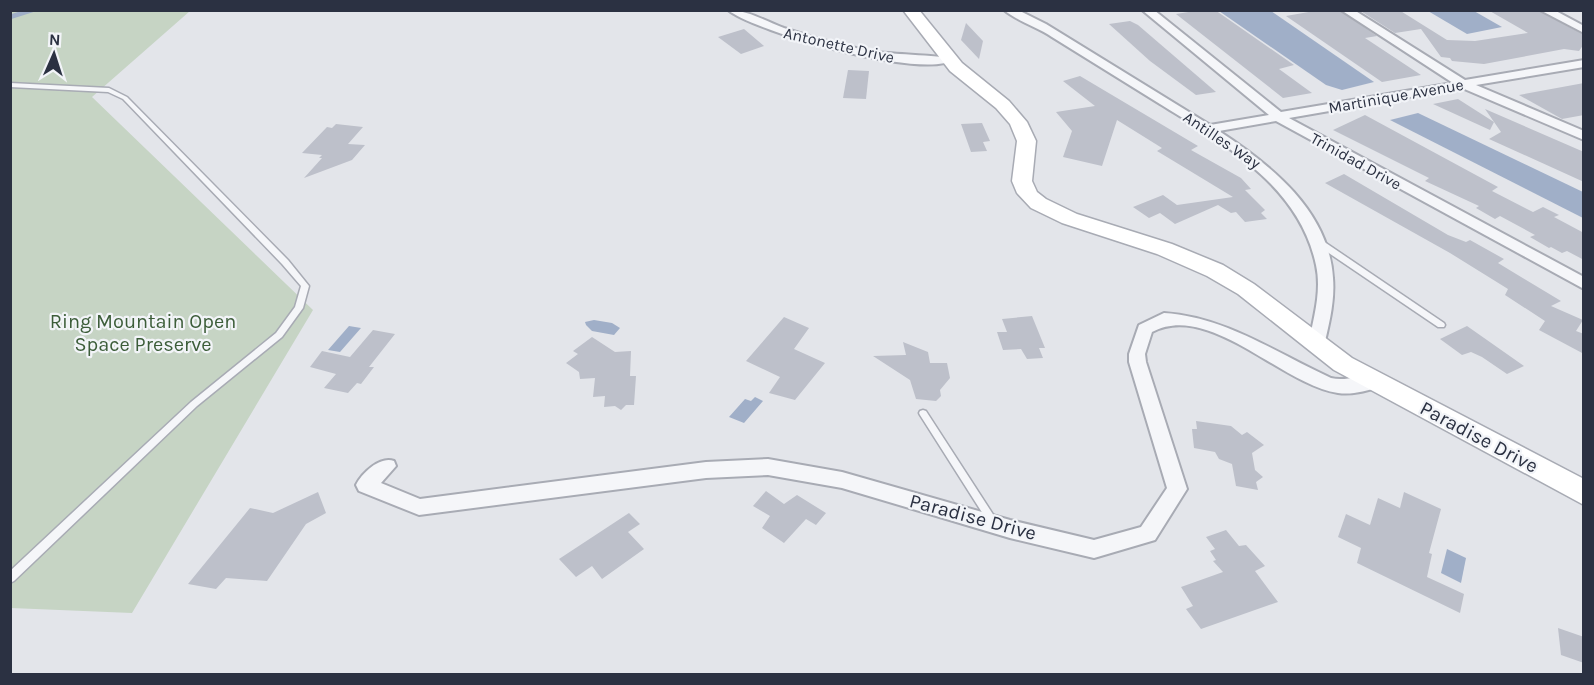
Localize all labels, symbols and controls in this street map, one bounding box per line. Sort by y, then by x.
street label: Antonette Drive [782,23,896,67]
north arrow [24,24,84,84]
text: N [49,30,61,49]
street label: Martinique Avenue [1327,75,1465,117]
street label: Antilles Way [1180,107,1265,173]
street label: Trinidad Drive [1307,128,1405,194]
park label: Ring Mountain Open Space Preserve [50,310,236,356]
street label: Paradise Drive [1416,396,1542,478]
street label: Paradise Drive [907,489,1039,545]

